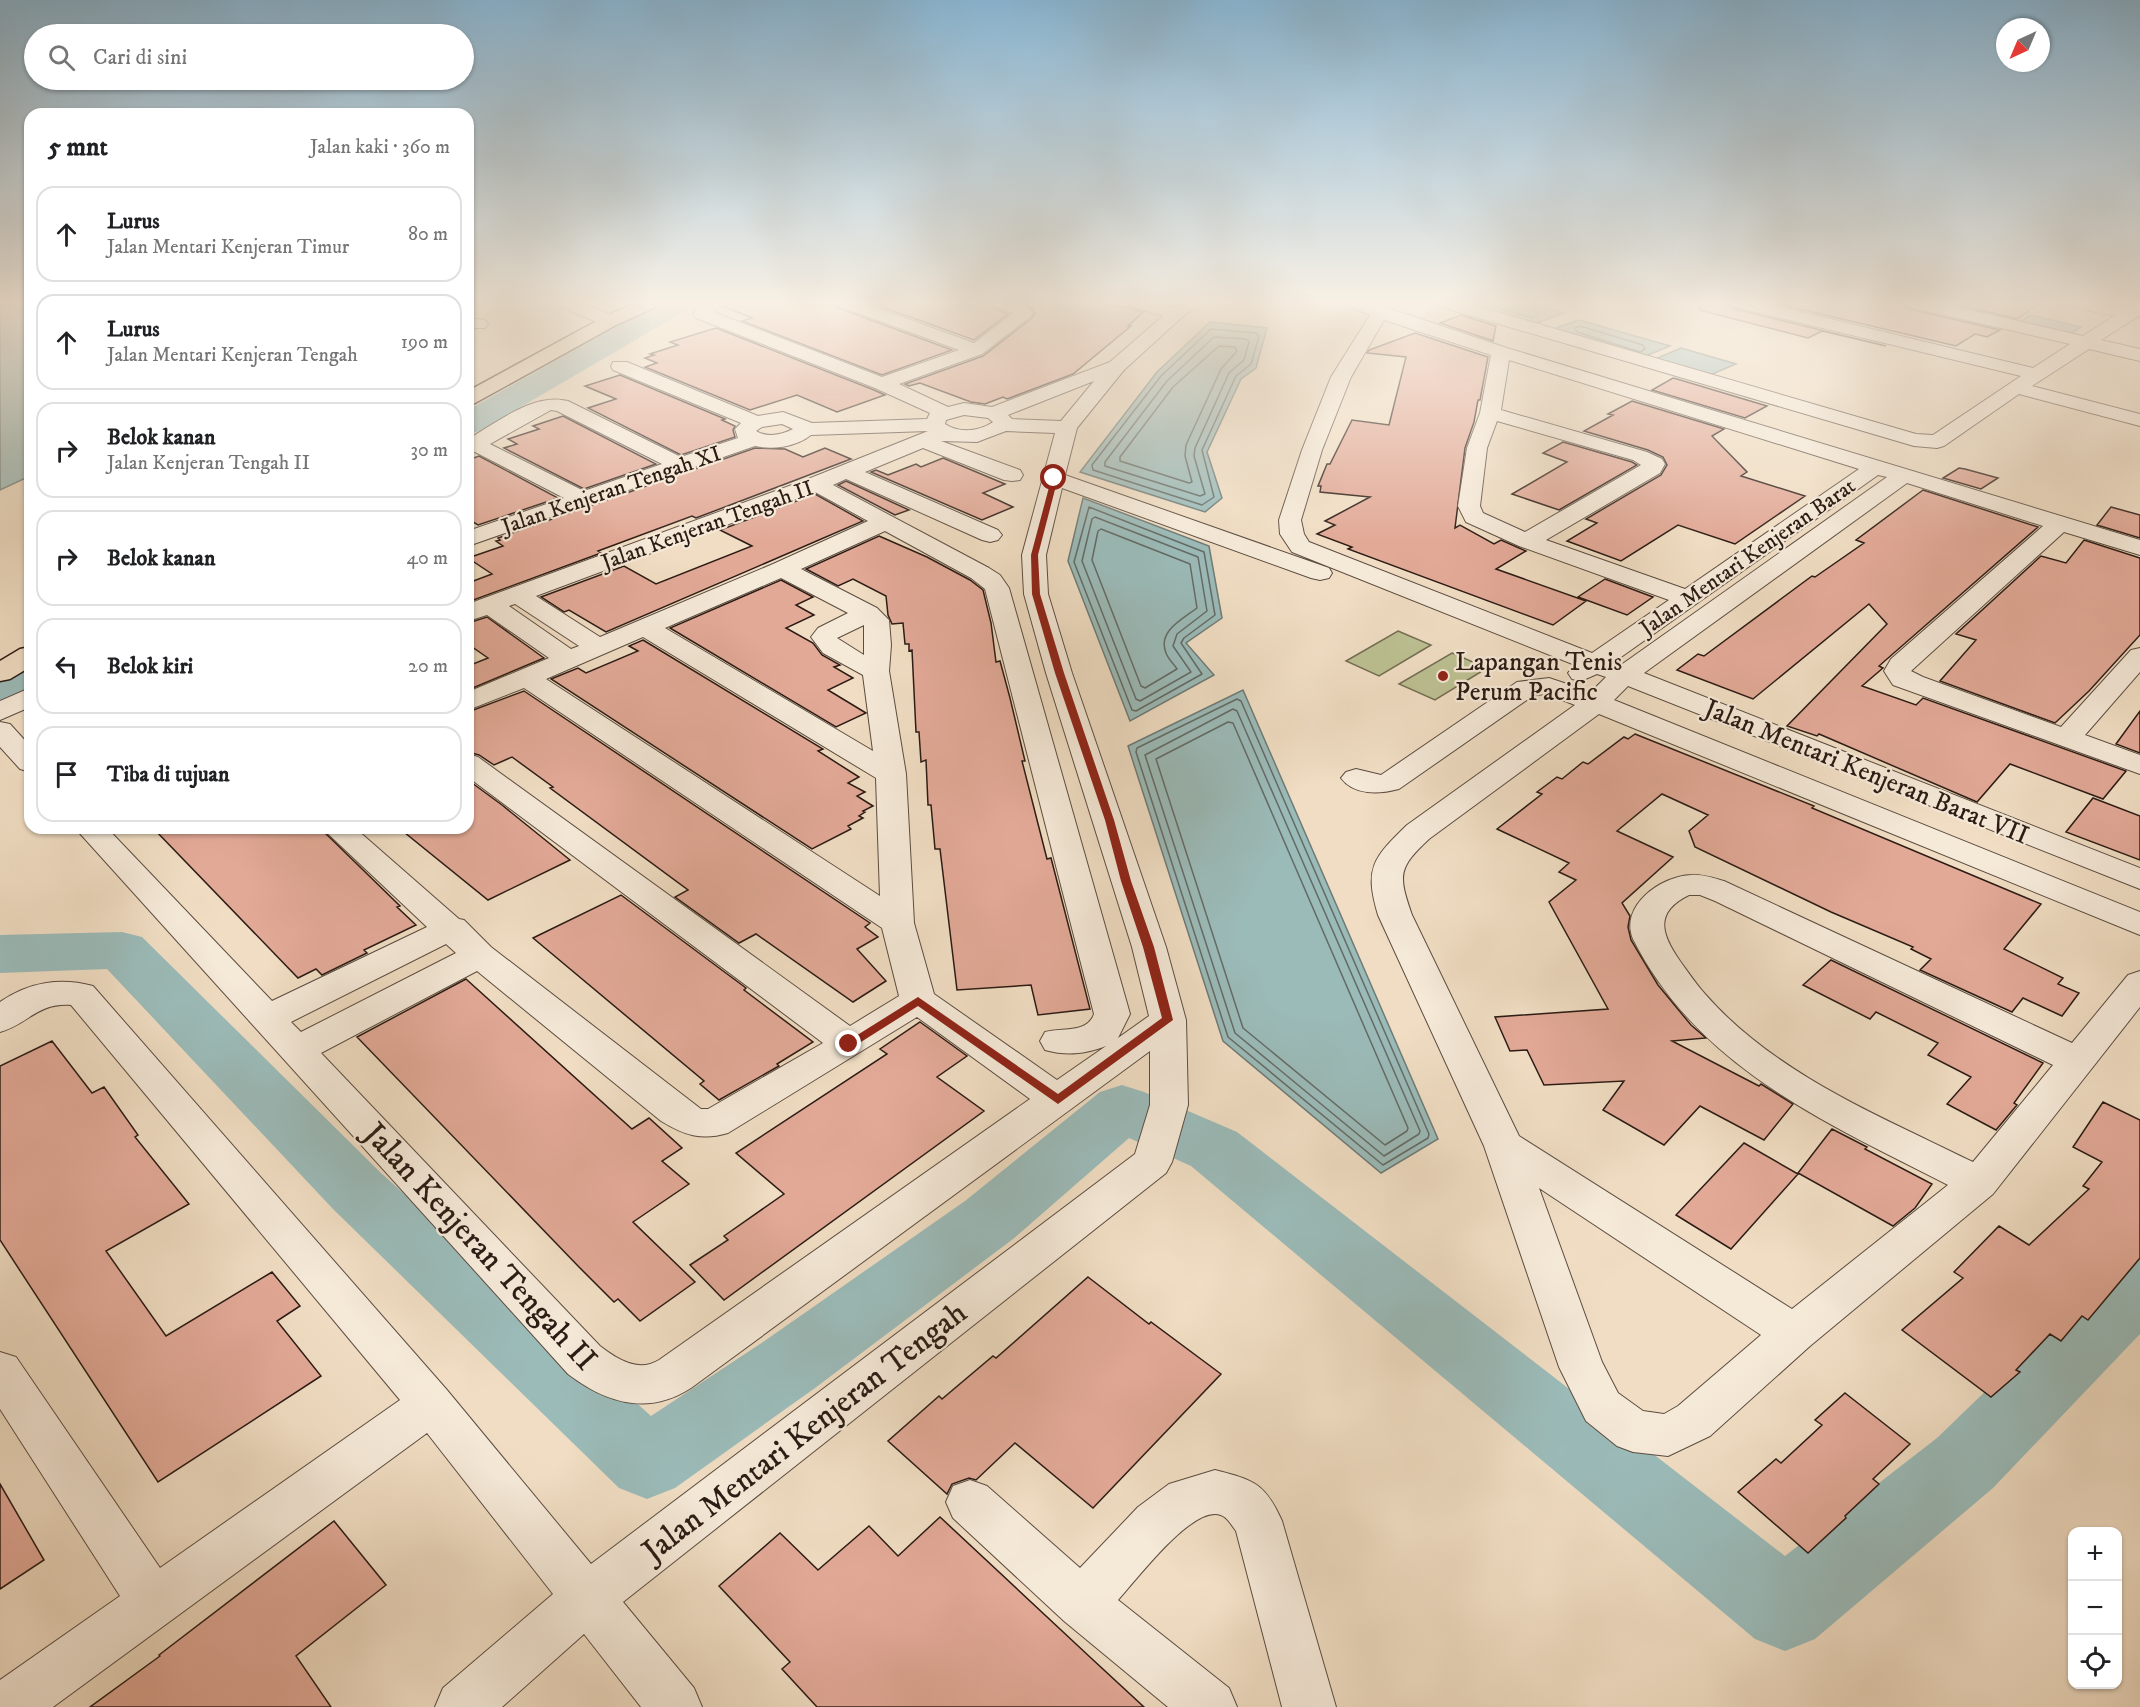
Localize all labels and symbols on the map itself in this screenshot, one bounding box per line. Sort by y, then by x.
north arrow [1996,18,2050,72]
street label: Jalan Kenjeran Tengah XI [496,440,725,541]
route start [1040,464,1066,490]
street label: Jalan Mentari Kenjeran Barat [1633,472,1861,643]
street label: Jalan Kenjeran Tengah II [596,475,817,577]
place label: Lapangan Tenis Perum Pacific [1455,646,1622,709]
marker: Lapangan Tenis Perum Pacific [1436,669,1450,683]
street label: Jalan Mentari Kenjeran Barat VII [1698,691,2034,853]
route end [835,1030,861,1056]
street label: Jalan Kenjeran Tengah II [352,1113,605,1380]
street label: Jalan Mentari Kenjeran Tengah [633,1293,976,1574]

